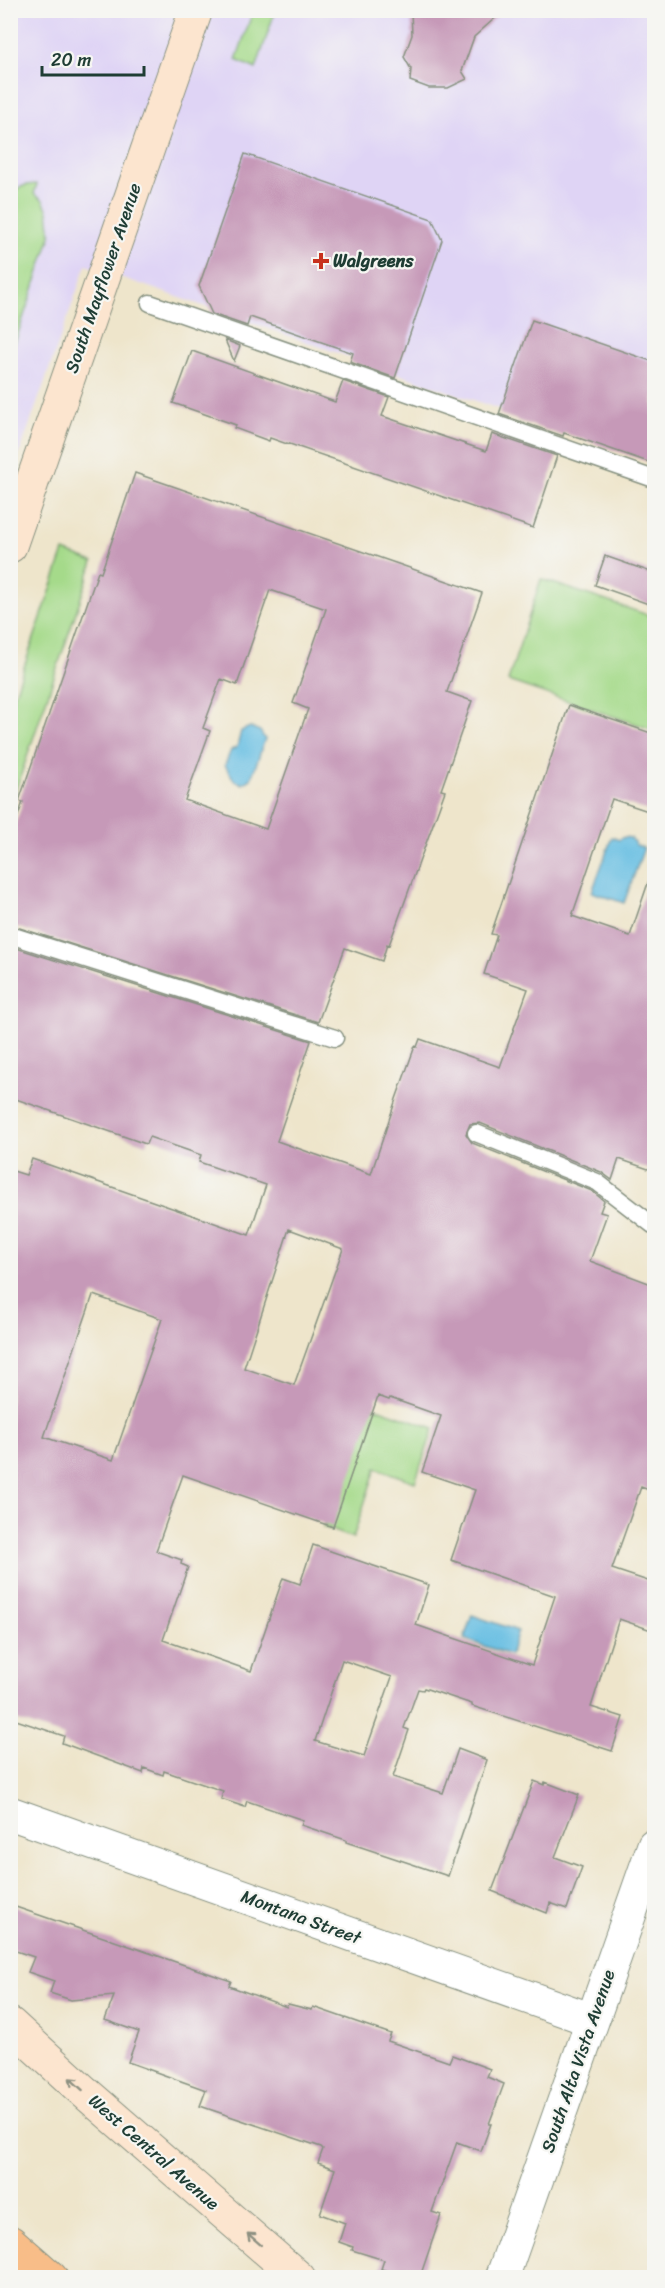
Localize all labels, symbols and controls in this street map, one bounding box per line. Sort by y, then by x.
scale bar [42,39,144,77]
text: 20 m [51,44,91,76]
street label: South Mayflower Avenue [55,179,151,377]
place label: Walgreens [333,245,414,277]
marker: Walgreens [314,254,328,268]
street label: Montana Street [236,1880,366,1954]
street label: South Alta Vista Avenue [532,1965,624,2157]
one-way arrow [68,2077,83,2091]
street label: West Central Avenue [81,2086,227,2219]
one-way arrow [247,2232,262,2246]

